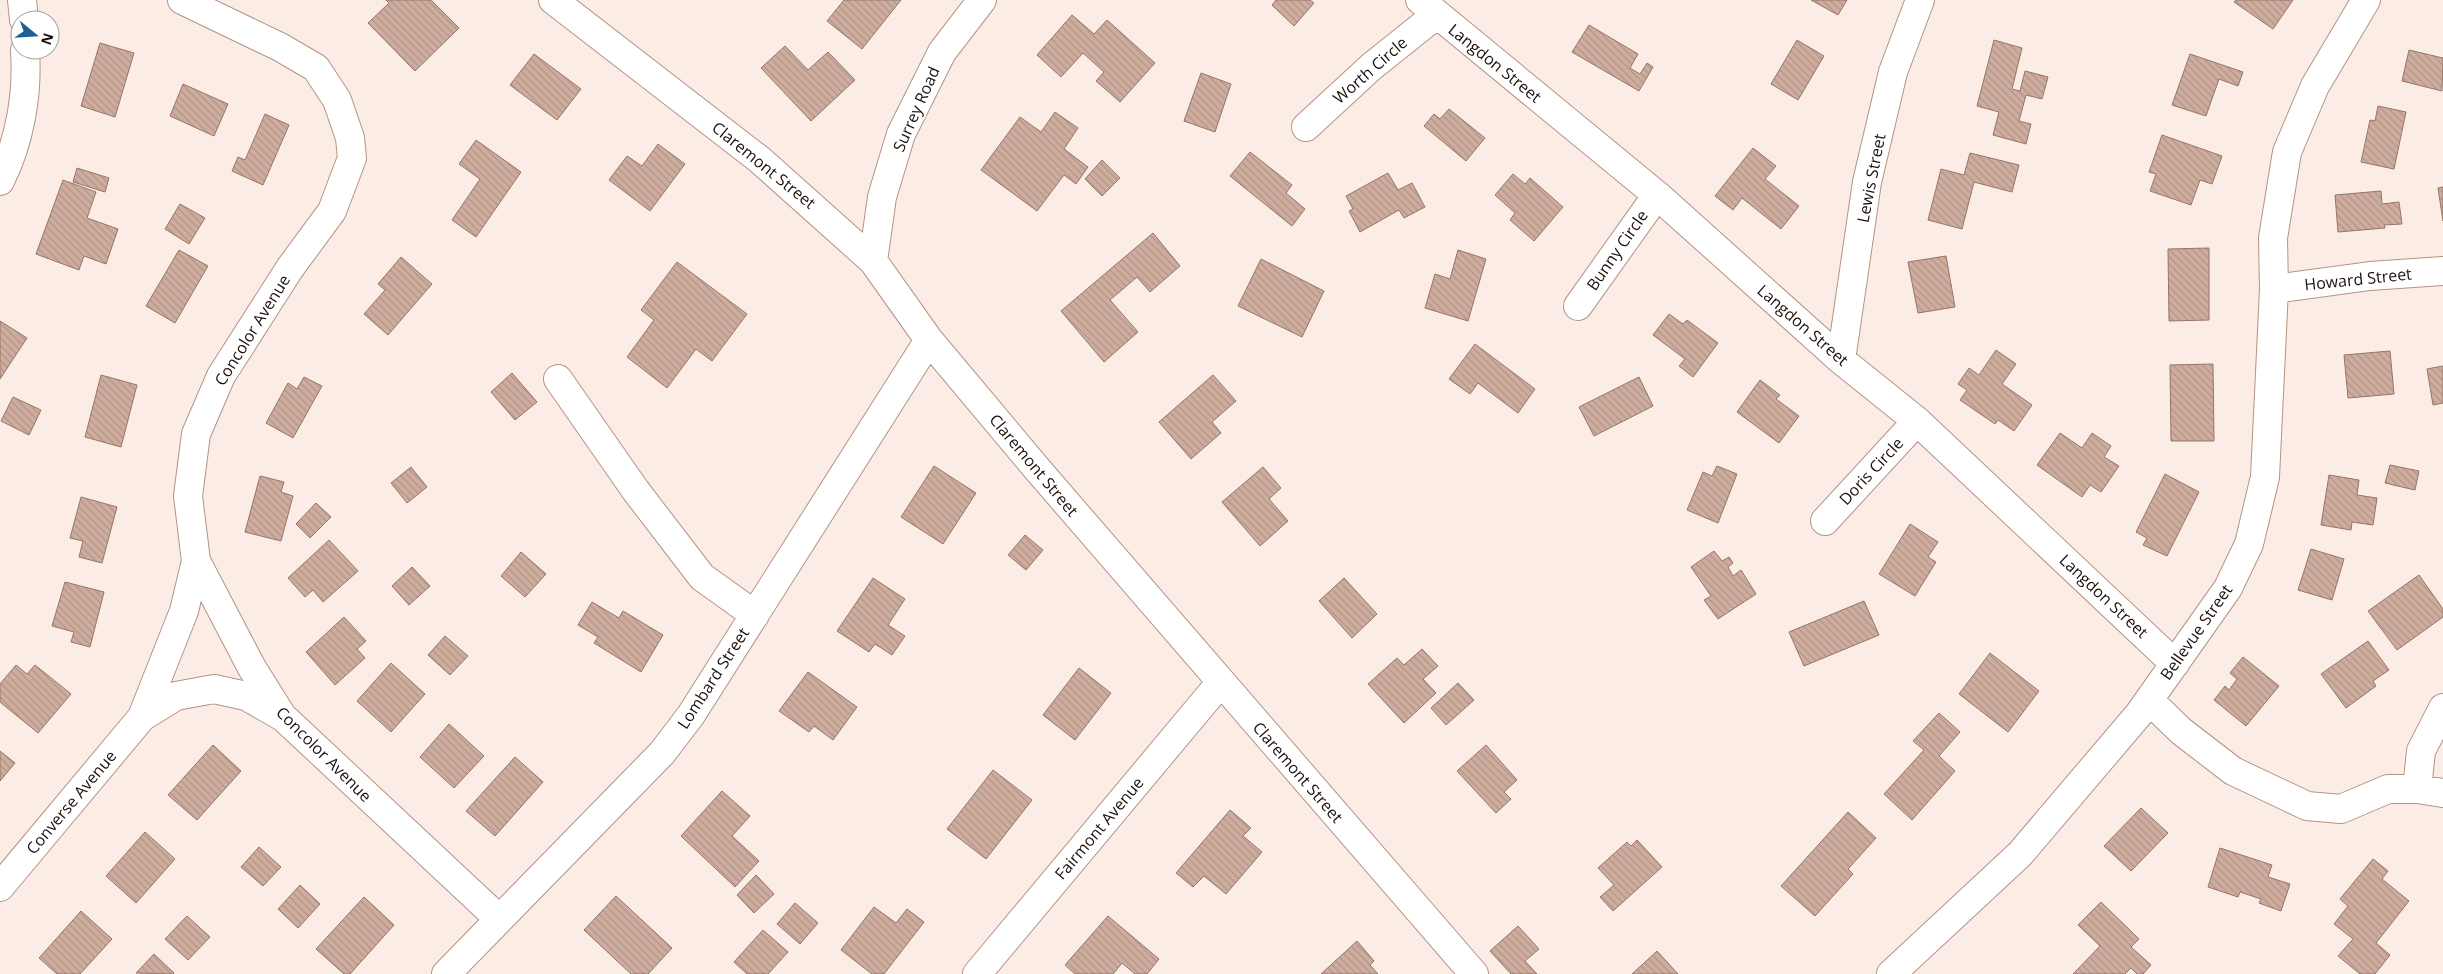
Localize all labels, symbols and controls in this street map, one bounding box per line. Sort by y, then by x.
north arrow [10,10,60,60]
street label: Langdon Street [1444,19,1546,108]
text: N [37,31,59,48]
street label: Worth Circle [1328,32,1412,108]
street label: Surrey Road [887,63,945,155]
street label: Claremont Street [708,116,821,214]
street label: Lewis Street [1852,131,1890,224]
street label: Bunny Circle [1581,205,1653,295]
street label: Howard Street [2303,262,2413,296]
street label: Concolor Avenue [209,270,295,390]
street label: Langdon Street [1753,279,1853,371]
street label: Claremont Street [985,409,1084,521]
street label: Doris Circle [1834,432,1908,510]
street label: Langdon Street [2055,549,2153,643]
street label: Bellevue Street [2155,580,2237,684]
street label: Lombard Street [672,623,754,733]
street label: Concolor Avenue [271,701,377,807]
street label: Claremont Street [1248,717,1348,827]
street label: Converse Avenue [21,745,121,859]
street label: Fairmont Avenue [1050,772,1148,884]

